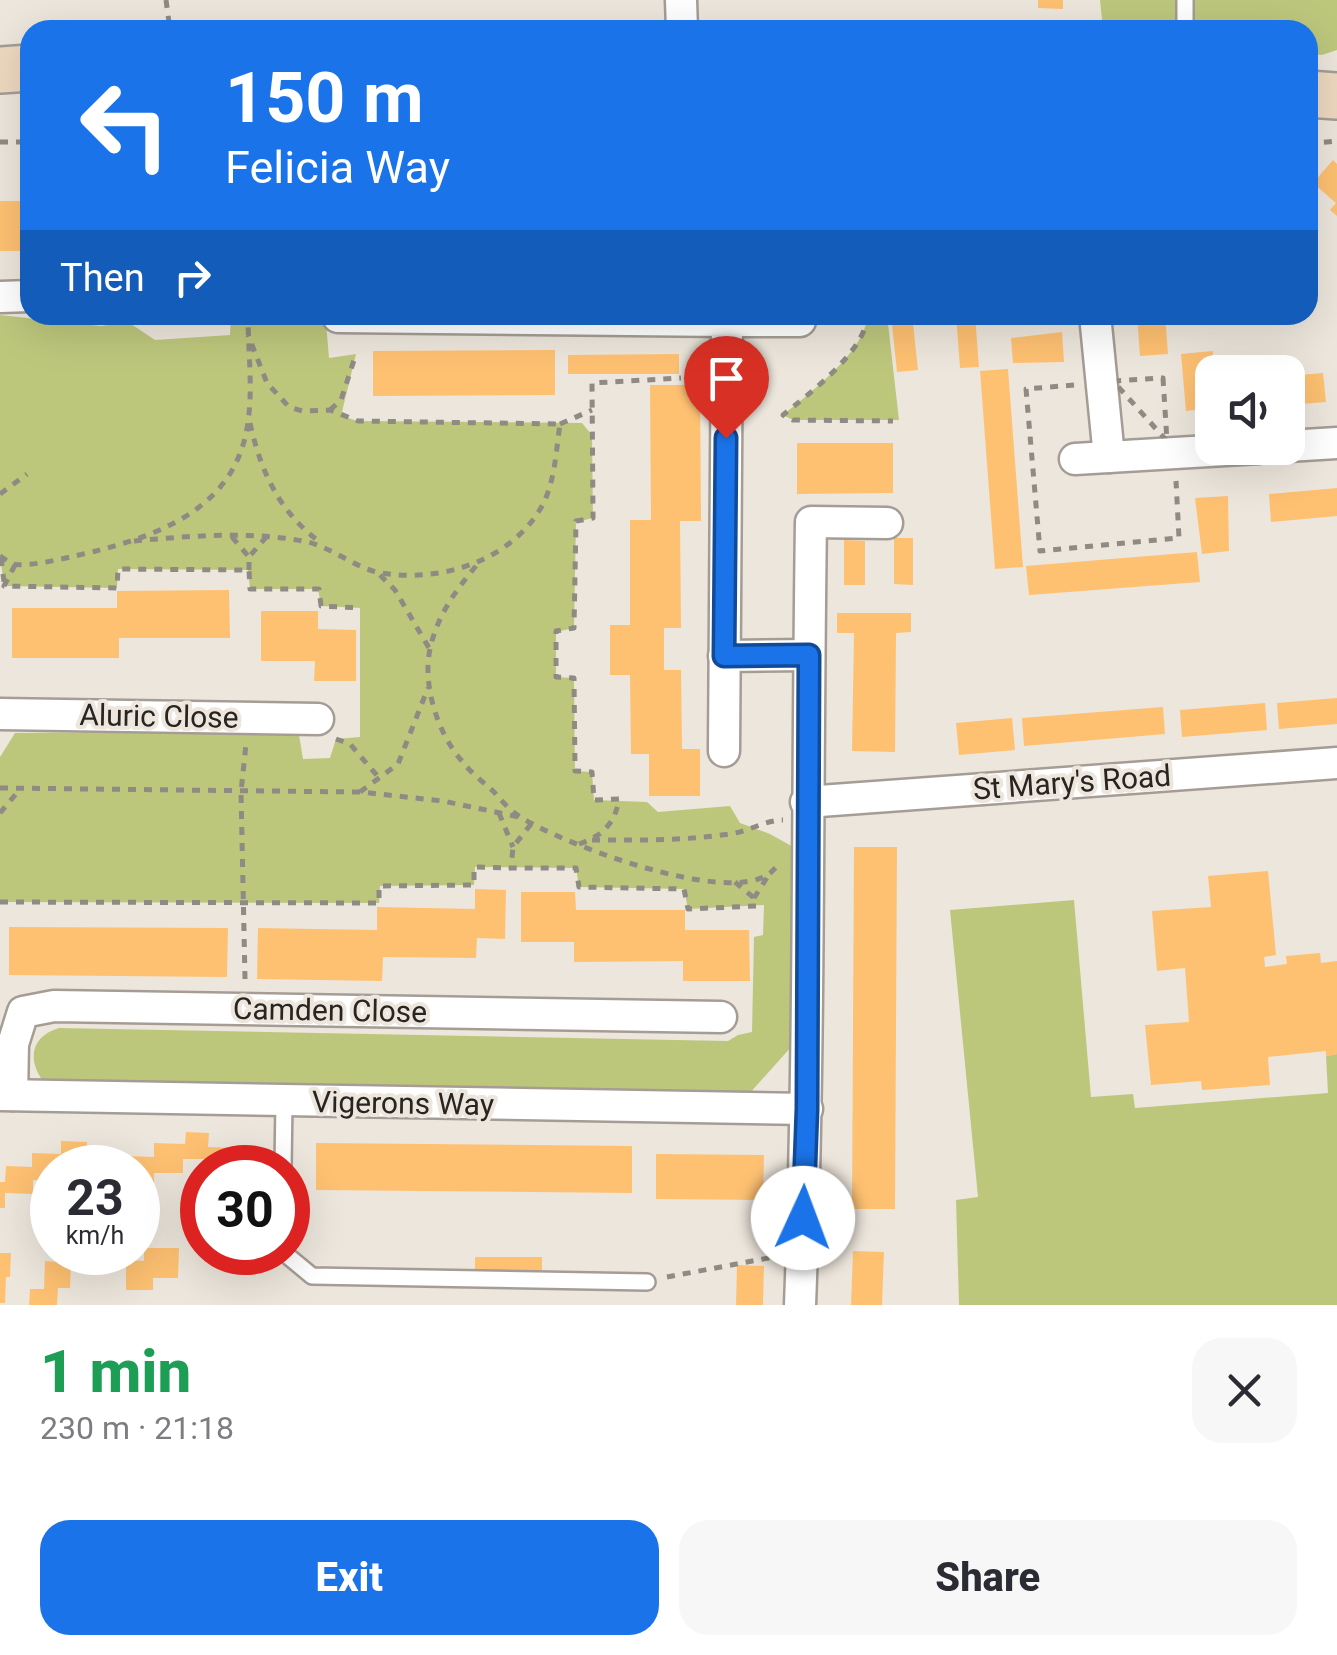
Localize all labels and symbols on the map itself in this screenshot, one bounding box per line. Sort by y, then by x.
pin [684,336,769,439]
street label: Aluric Close [79,697,239,735]
street label: St Mary's Road [972,758,1172,806]
street label: Camden Close [233,991,427,1029]
street label: Vigerons Way [312,1084,494,1122]
speed limit sign: 30 [180,1145,310,1275]
position arrow [751,1166,855,1270]

